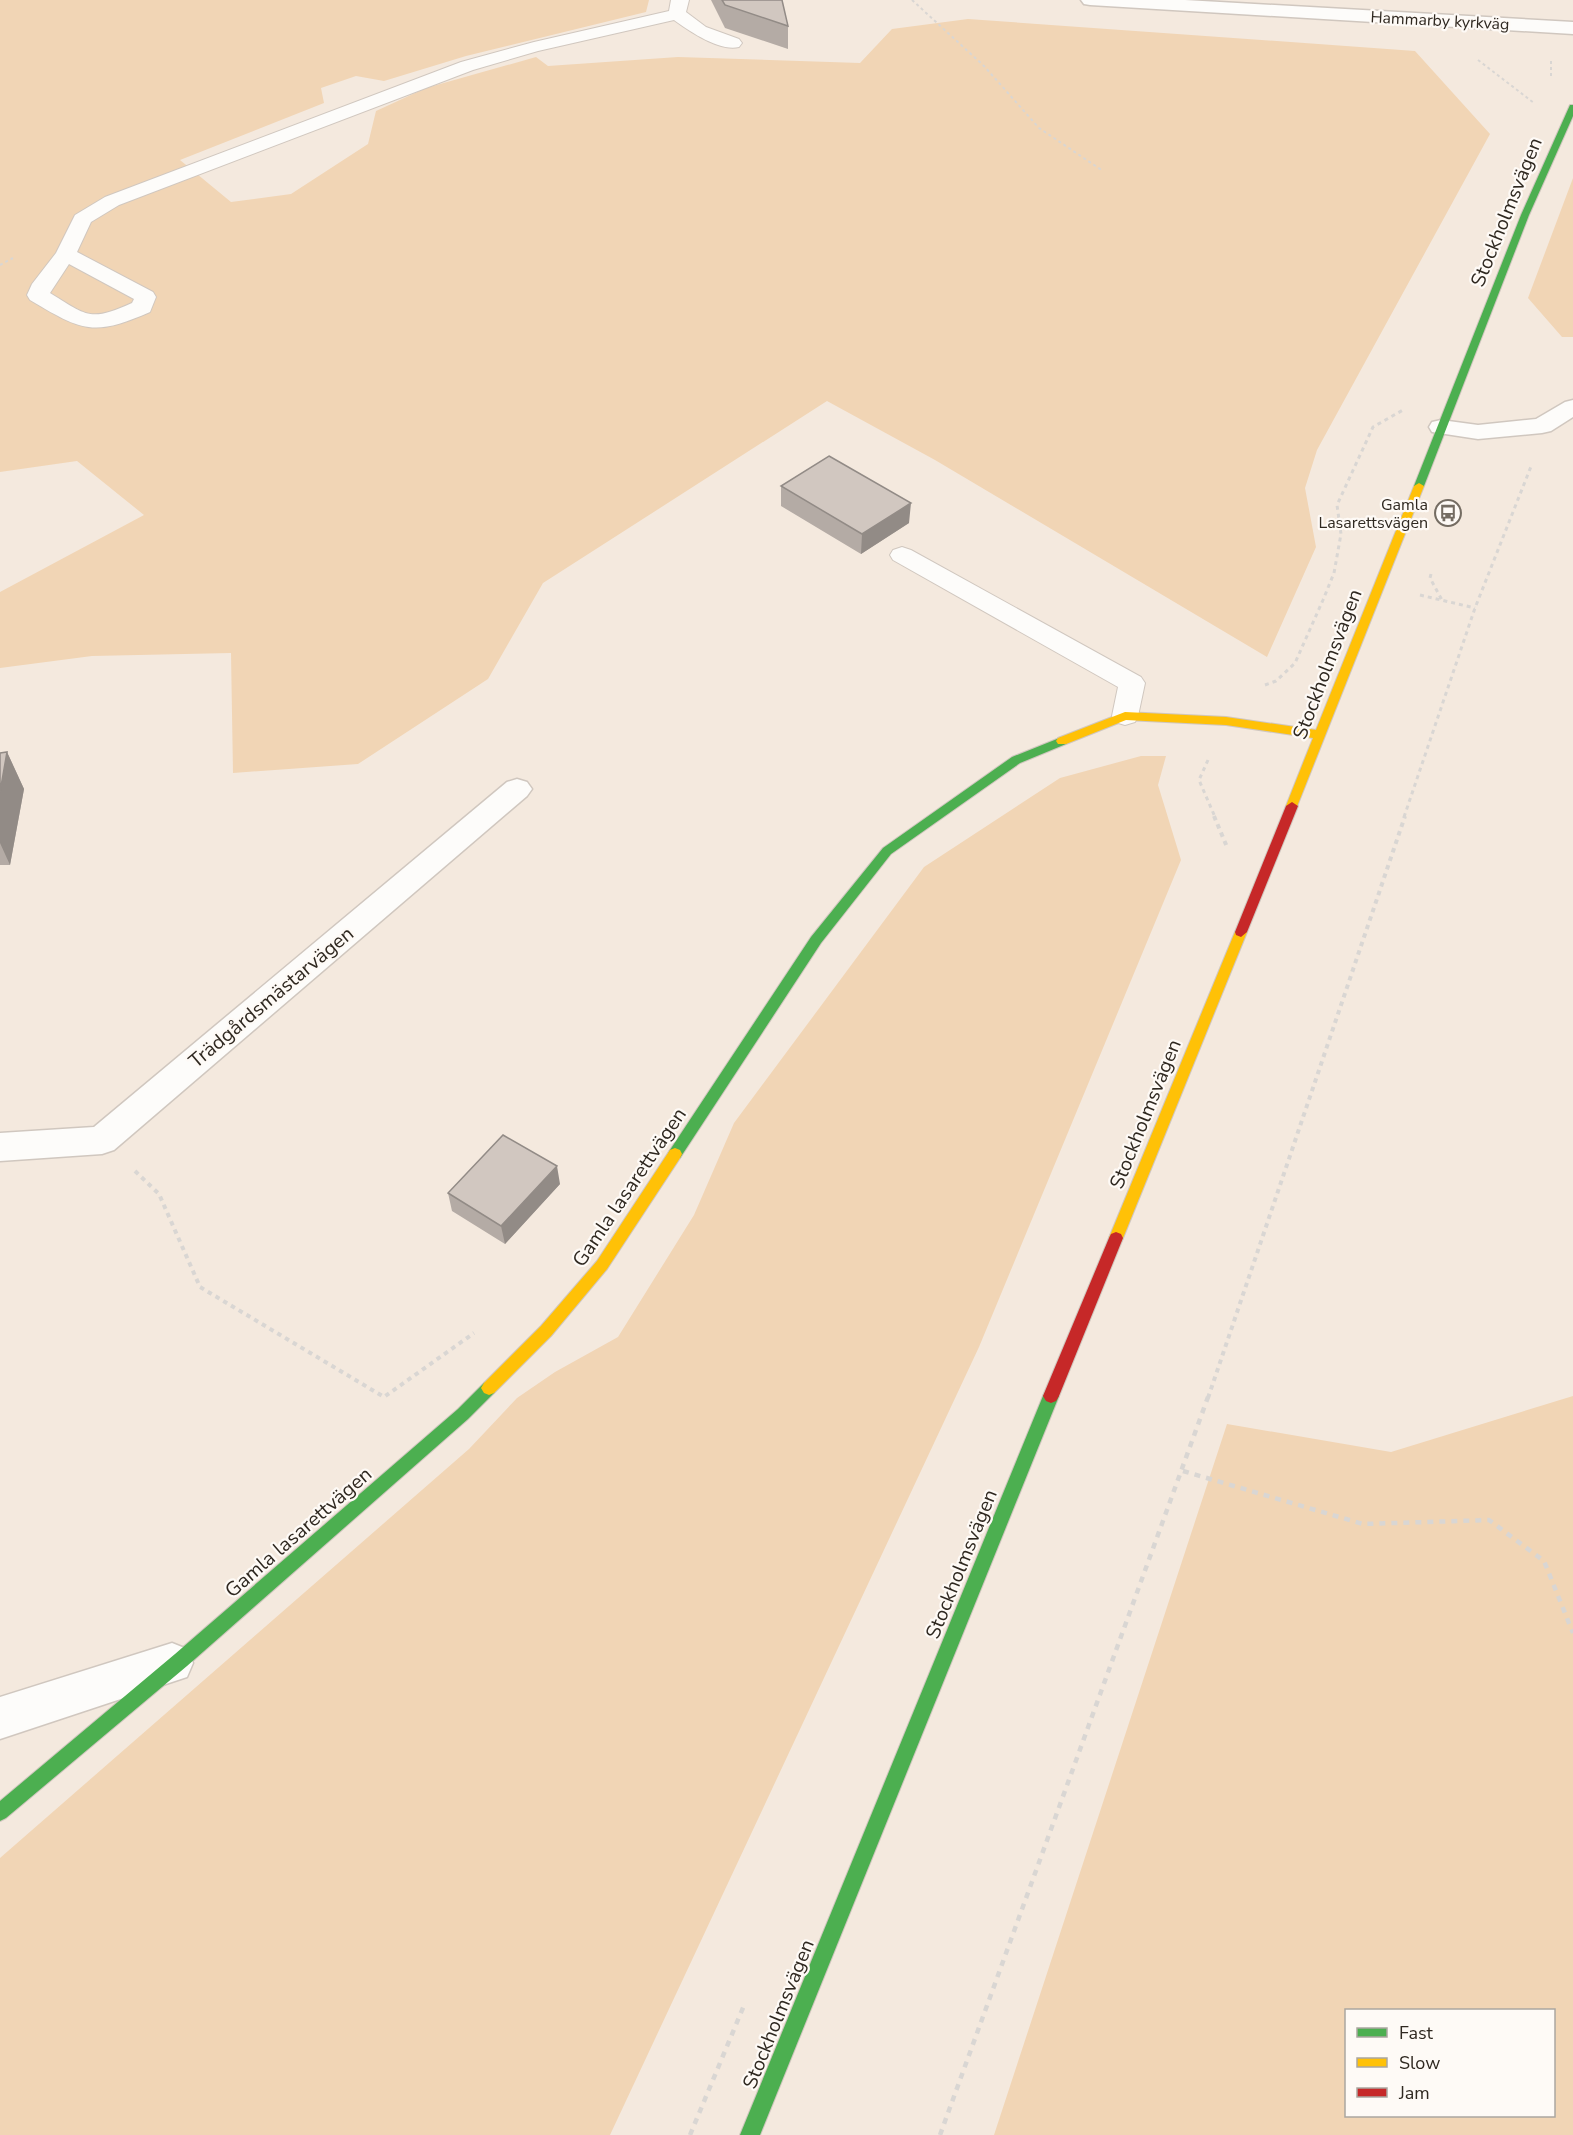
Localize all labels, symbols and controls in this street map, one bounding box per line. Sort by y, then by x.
street label: Hammarby kyrkväg [1370,6,1510,36]
street label: Stockholmsvägen [1464,133,1549,291]
place label: Gamla Lasarettsvägen [1318,494,1428,534]
bus stop icon: Gamla Lasarettsvägen [1433,498,1463,528]
street label: Stockholmsvägen [1286,585,1369,743]
street label: Trädgårdsmästarvägen [183,920,359,1074]
street label: Stockholmsvägen [1103,1035,1188,1193]
street label: Gamla lasarettvägen [566,1102,693,1272]
street label: Gamla lasarettvägen [219,1461,378,1604]
street label: Stockholmsvägen [919,1485,1004,1643]
street label: Stockholmsvägen [736,1935,821,2093]
legend [1345,2009,1555,2117]
text: Fast [1399,2021,1434,2045]
text: Slow [1399,2051,1440,2075]
text: Jam [1398,2081,1430,2105]

